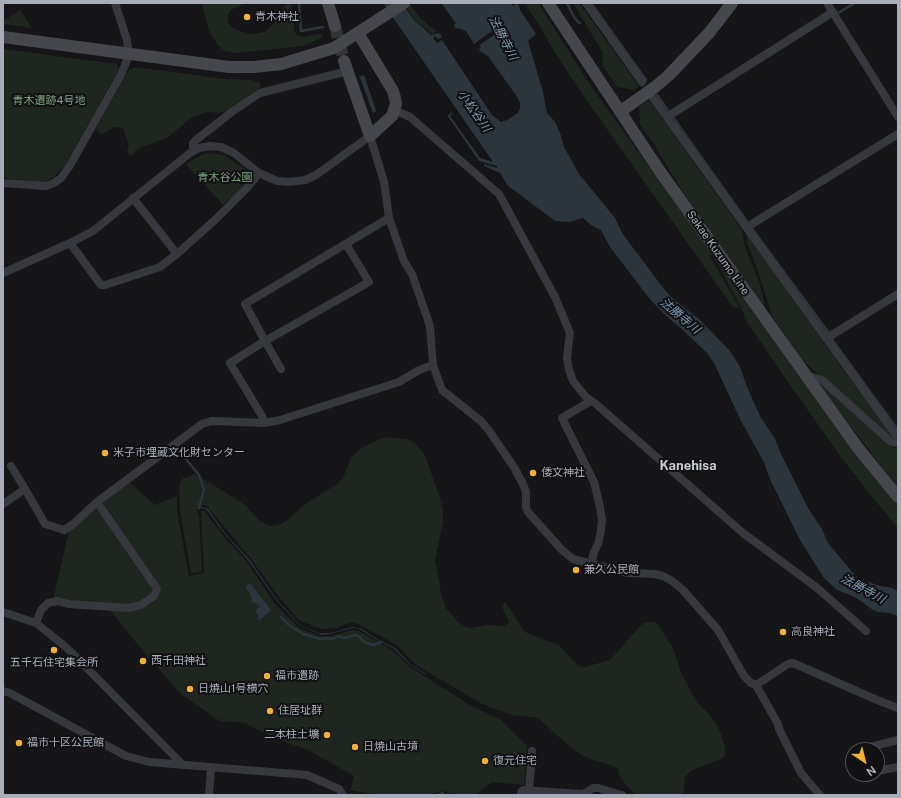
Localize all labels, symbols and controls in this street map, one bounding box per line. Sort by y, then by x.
place label: 青木神社 [255,10,299,24]
marker: 青木神社 [242,12,252,22]
water label: 法勝寺川 [486,13,520,63]
water label: 小松谷川 [454,87,494,135]
park label: 青木遺跡4号地 [13,94,85,108]
park label: 青木谷公園 [198,171,252,185]
street label: Sakae Kuzumo Line [684,208,752,298]
water label: 法勝寺川 [657,295,703,337]
place label: 米子市埋蔵文化財センター [113,446,245,460]
marker: 米子市埋蔵文化財センター [100,448,110,458]
district label: Kanehisa [659,458,717,474]
place label: 倭文神社 [541,466,585,480]
marker: 倭文神社 [528,468,538,478]
place label: 兼久公民館 [584,563,639,577]
marker: 兼久公民館 [571,565,581,575]
water label: 法勝寺川 [838,571,888,607]
place label: 高良神社 [791,625,835,639]
marker: 高良神社 [778,627,788,637]
marker: 五千石住宅集会所 [49,645,59,655]
place label: 西千田神社 [151,654,206,668]
place label: 五千石住宅集会所 [10,656,98,670]
marker: 西千田神社 [138,656,148,666]
place label: 福市遺跡 [275,669,319,683]
marker: 福市遺跡 [262,671,272,681]
place label: 日焼山1号横穴 [198,682,268,696]
marker: 日焼山1号横穴 [185,684,195,694]
place label: 住居址群 [278,704,322,718]
marker: 住居址群 [265,706,275,716]
place label: 二本柱土壙 [264,728,319,742]
marker: 二本柱土壙 [322,730,332,740]
place label: 福市十区公民館 [27,736,104,750]
marker: 福市十区公民館 [14,738,24,748]
place label: 日焼山古墳 [363,740,418,754]
marker: 日焼山古墳 [350,742,360,752]
north arrow [845,742,885,782]
place label: 復元住宅 [493,754,537,768]
marker: 復元住宅 [480,756,490,766]
text: N [864,764,878,778]

